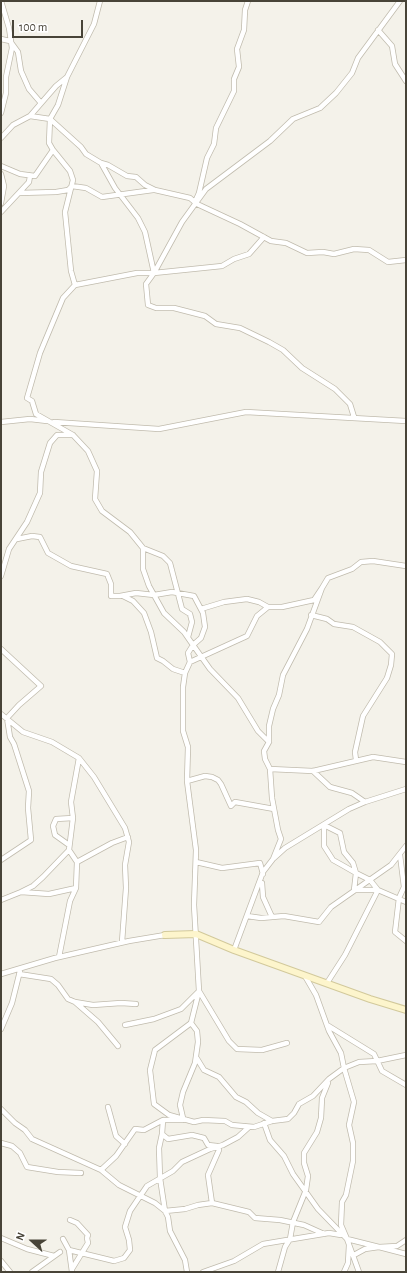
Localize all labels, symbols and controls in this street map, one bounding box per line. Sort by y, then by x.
scale bar [14,12,85,38]
text: 100 m [19,21,47,33]
north arrow [12,1221,52,1261]
text: N [14,1231,27,1242]

